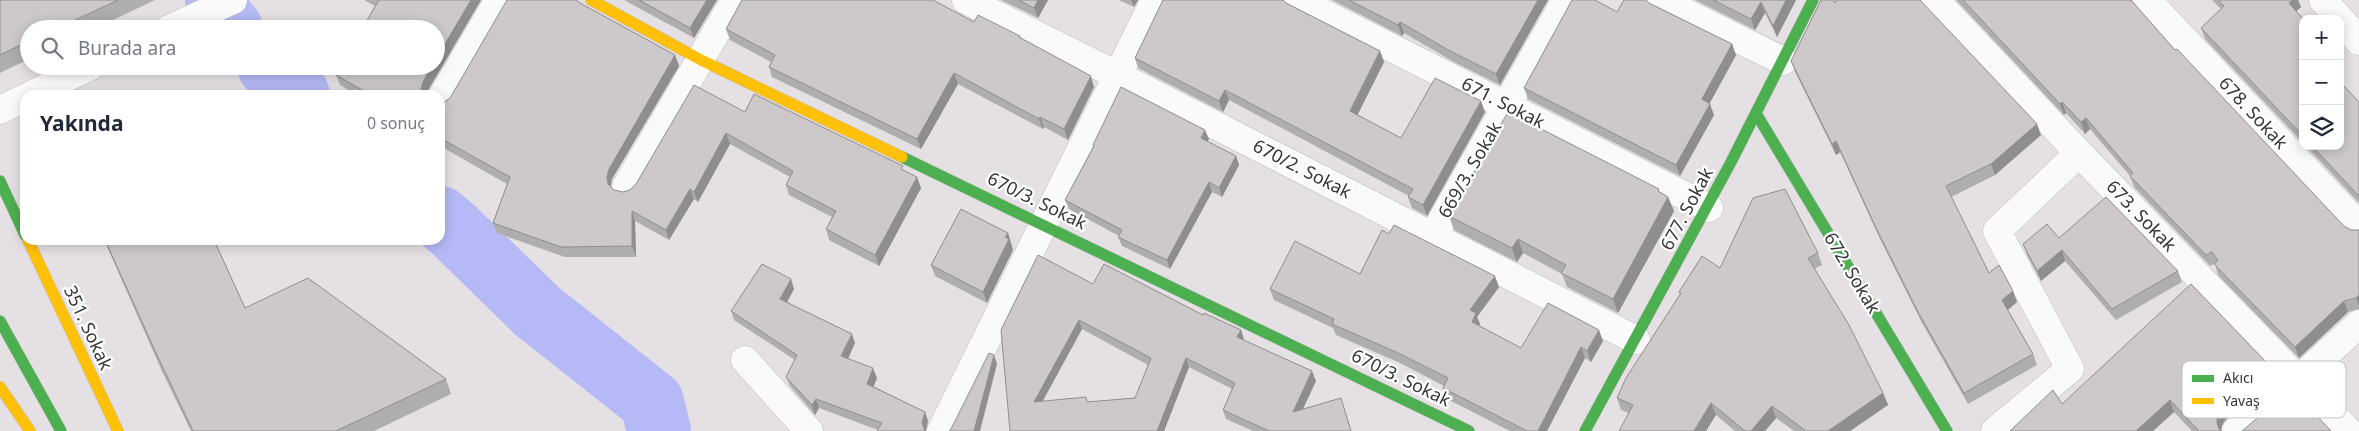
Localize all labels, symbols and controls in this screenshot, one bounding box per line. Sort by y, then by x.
map controls [2299,15,2344,150]
button: + [2299,15,2344,60]
search box [20,20,445,75]
icon: search [38,34,66,62]
text: Burada ara [78,35,176,61]
button: − [2299,60,2344,105]
street label: 671. Sokak [1458,71,1550,134]
street label: 678. Sokak [2214,71,2294,154]
button: layers [2299,105,2344,150]
text: Yakında [40,109,123,137]
text: 0 sonuç [367,112,425,134]
street label: 669/3. Sokak [1432,117,1507,222]
street label: 670/2. Sokak [1249,133,1356,203]
street label: 677. Sokak [1654,163,1718,254]
street label: 670/3. Sokak [984,166,1091,235]
street label: 673. Sokak [2102,174,2182,256]
street label: 672. Sokak [1819,228,1887,318]
street label: 351. Sokak [59,281,119,374]
street label: 670/3. Sokak [1348,343,1455,412]
legend [2182,361,2346,418]
text: Akıcı [2223,368,2253,387]
text: Yavaş [2223,391,2260,410]

